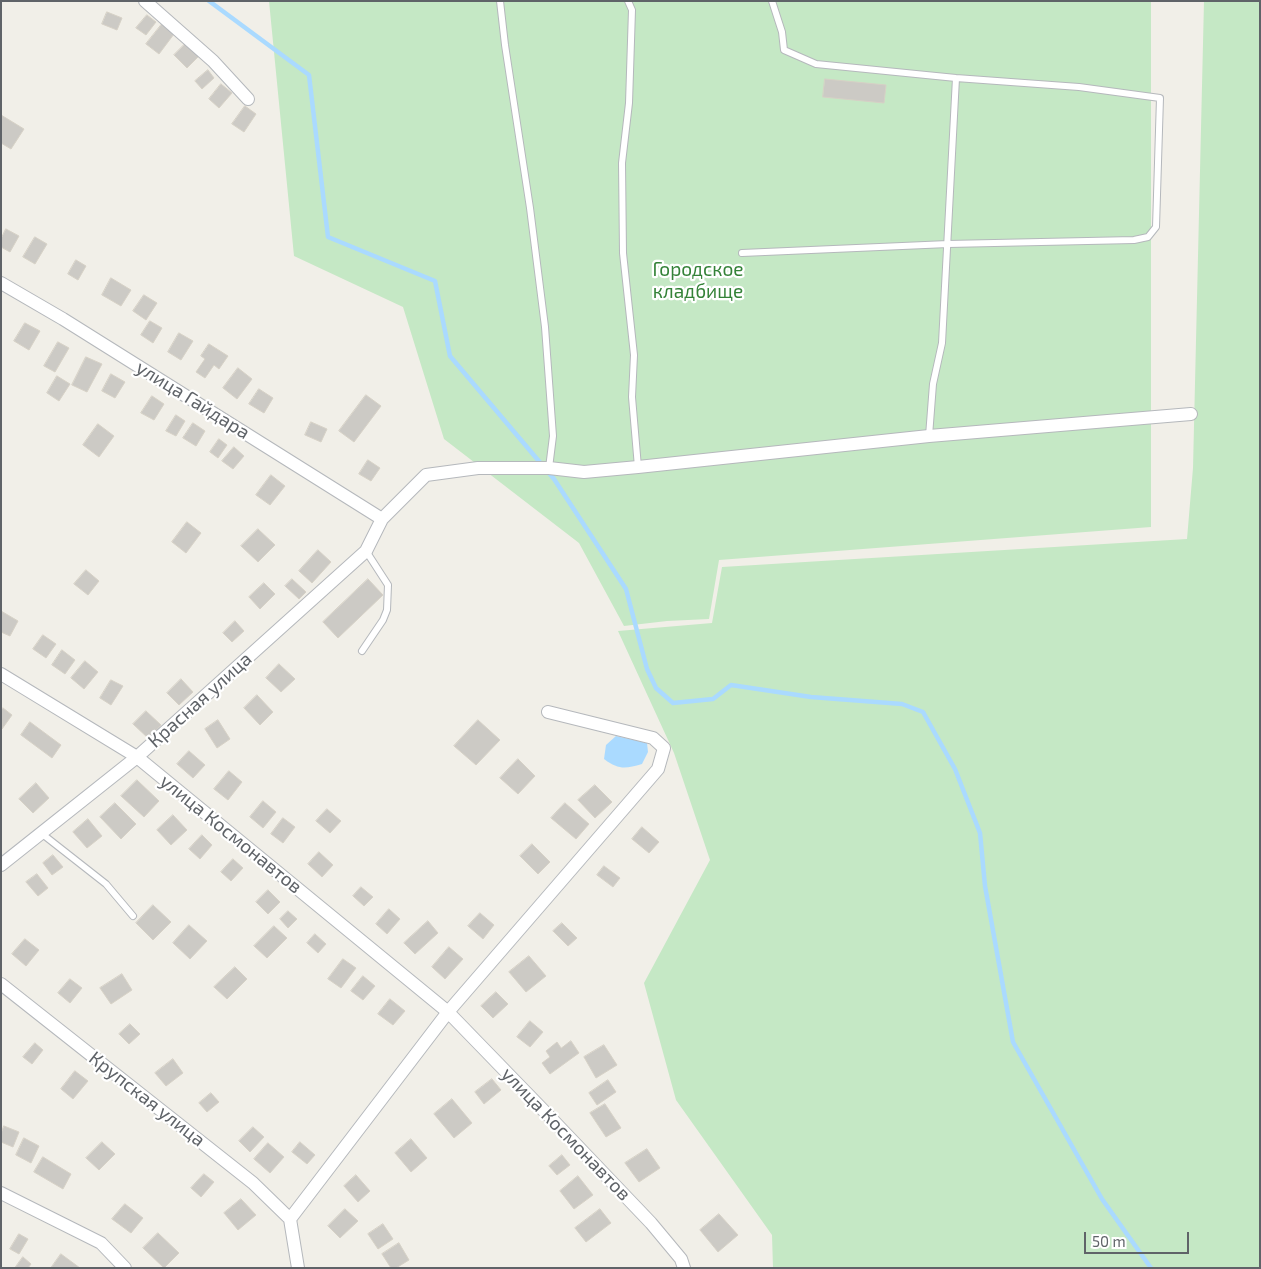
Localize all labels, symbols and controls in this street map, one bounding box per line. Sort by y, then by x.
park label: Городское кладбище [652,259,744,303]
street label: улица Гайдара [132,356,254,444]
street label: Красная улица [144,648,256,752]
street label: улица Космонавтов [155,770,307,898]
street label: Крупская улица [84,1047,210,1151]
street label: улица Космонавтов [497,1063,635,1205]
scale bar [1086,1222,1191,1254]
text: 50 m [1092,1232,1126,1250]

